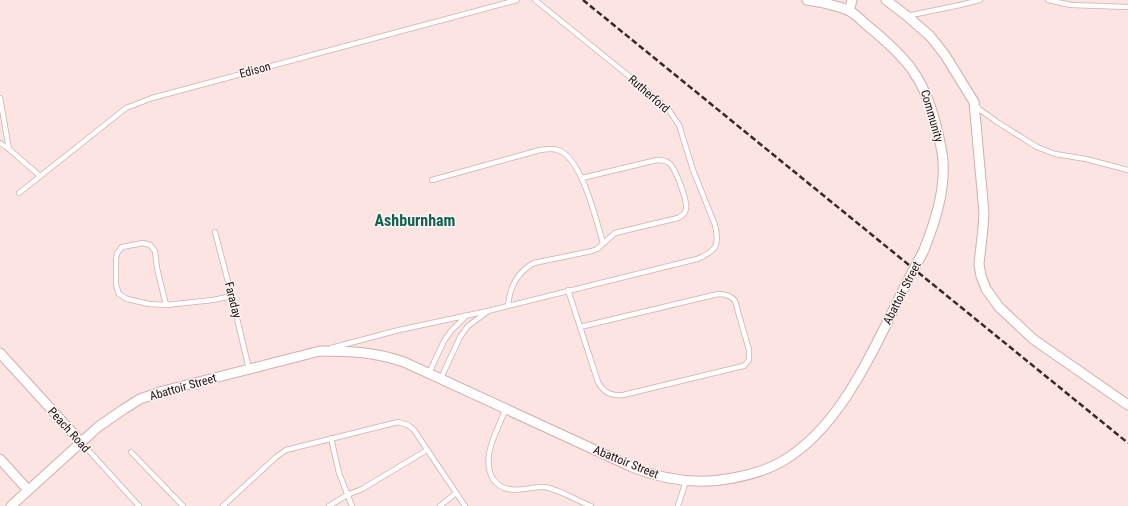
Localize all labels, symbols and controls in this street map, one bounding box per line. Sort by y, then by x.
street label: Edison [238,59,272,81]
street label: Rutherford [625,72,673,116]
street label: Community [918,88,946,144]
district label: Ashburnham [375,211,456,230]
street label: Abattoir Street [880,259,924,327]
street label: Faraday [222,280,244,320]
street label: Abattoir Street [148,371,218,403]
street label: Peach Road [45,404,93,456]
street label: Abattoir Street [591,443,661,482]

